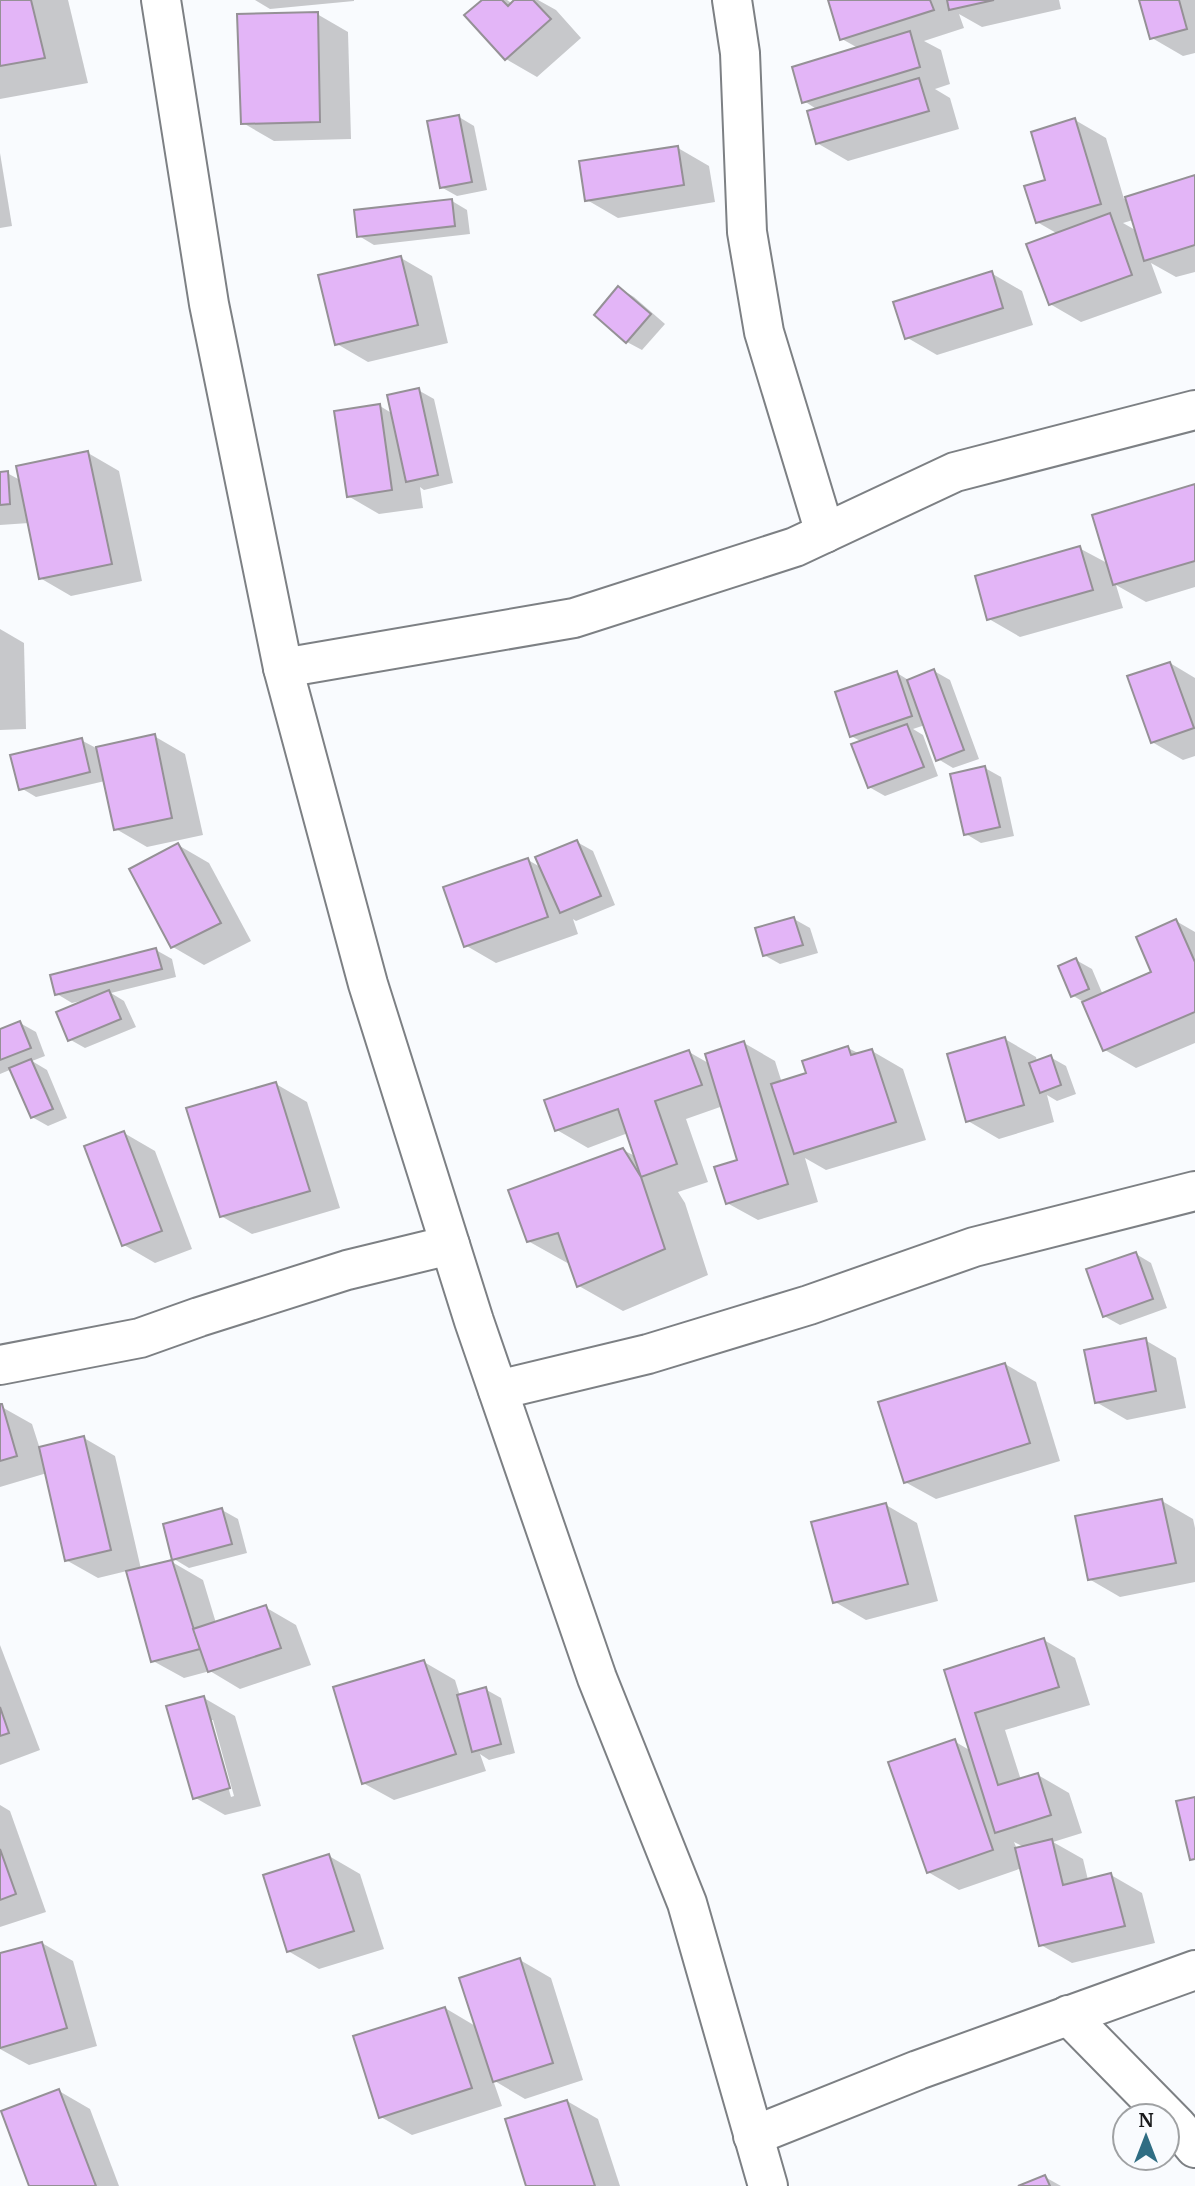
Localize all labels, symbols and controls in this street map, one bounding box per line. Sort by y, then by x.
north arrow [1111,2102,1181,2172]
text: N [1138,2108,1154,2132]

